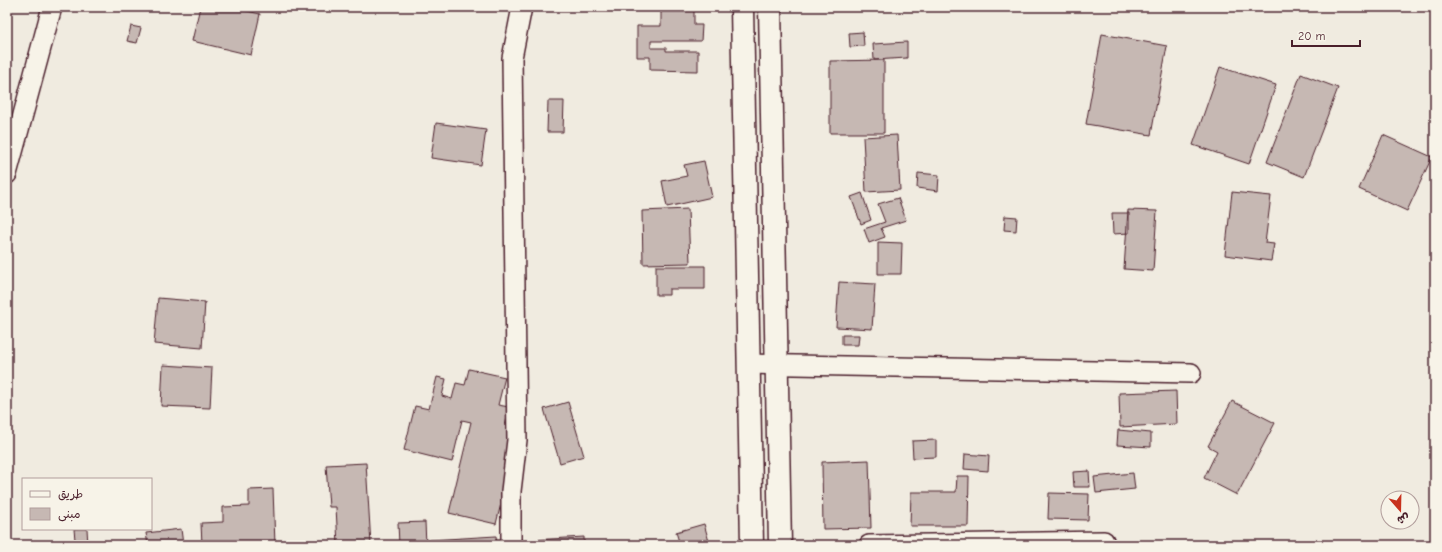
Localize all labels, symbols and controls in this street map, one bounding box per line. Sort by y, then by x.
scale bar [1292,22,1360,48]
text: 20 m [1298,29,1326,43]
legend [22,478,152,530]
text: طريق [58,487,83,501]
north arrow [1380,490,1420,530]
text: مبنى [58,507,81,522]
text: ش [1395,511,1411,527]

